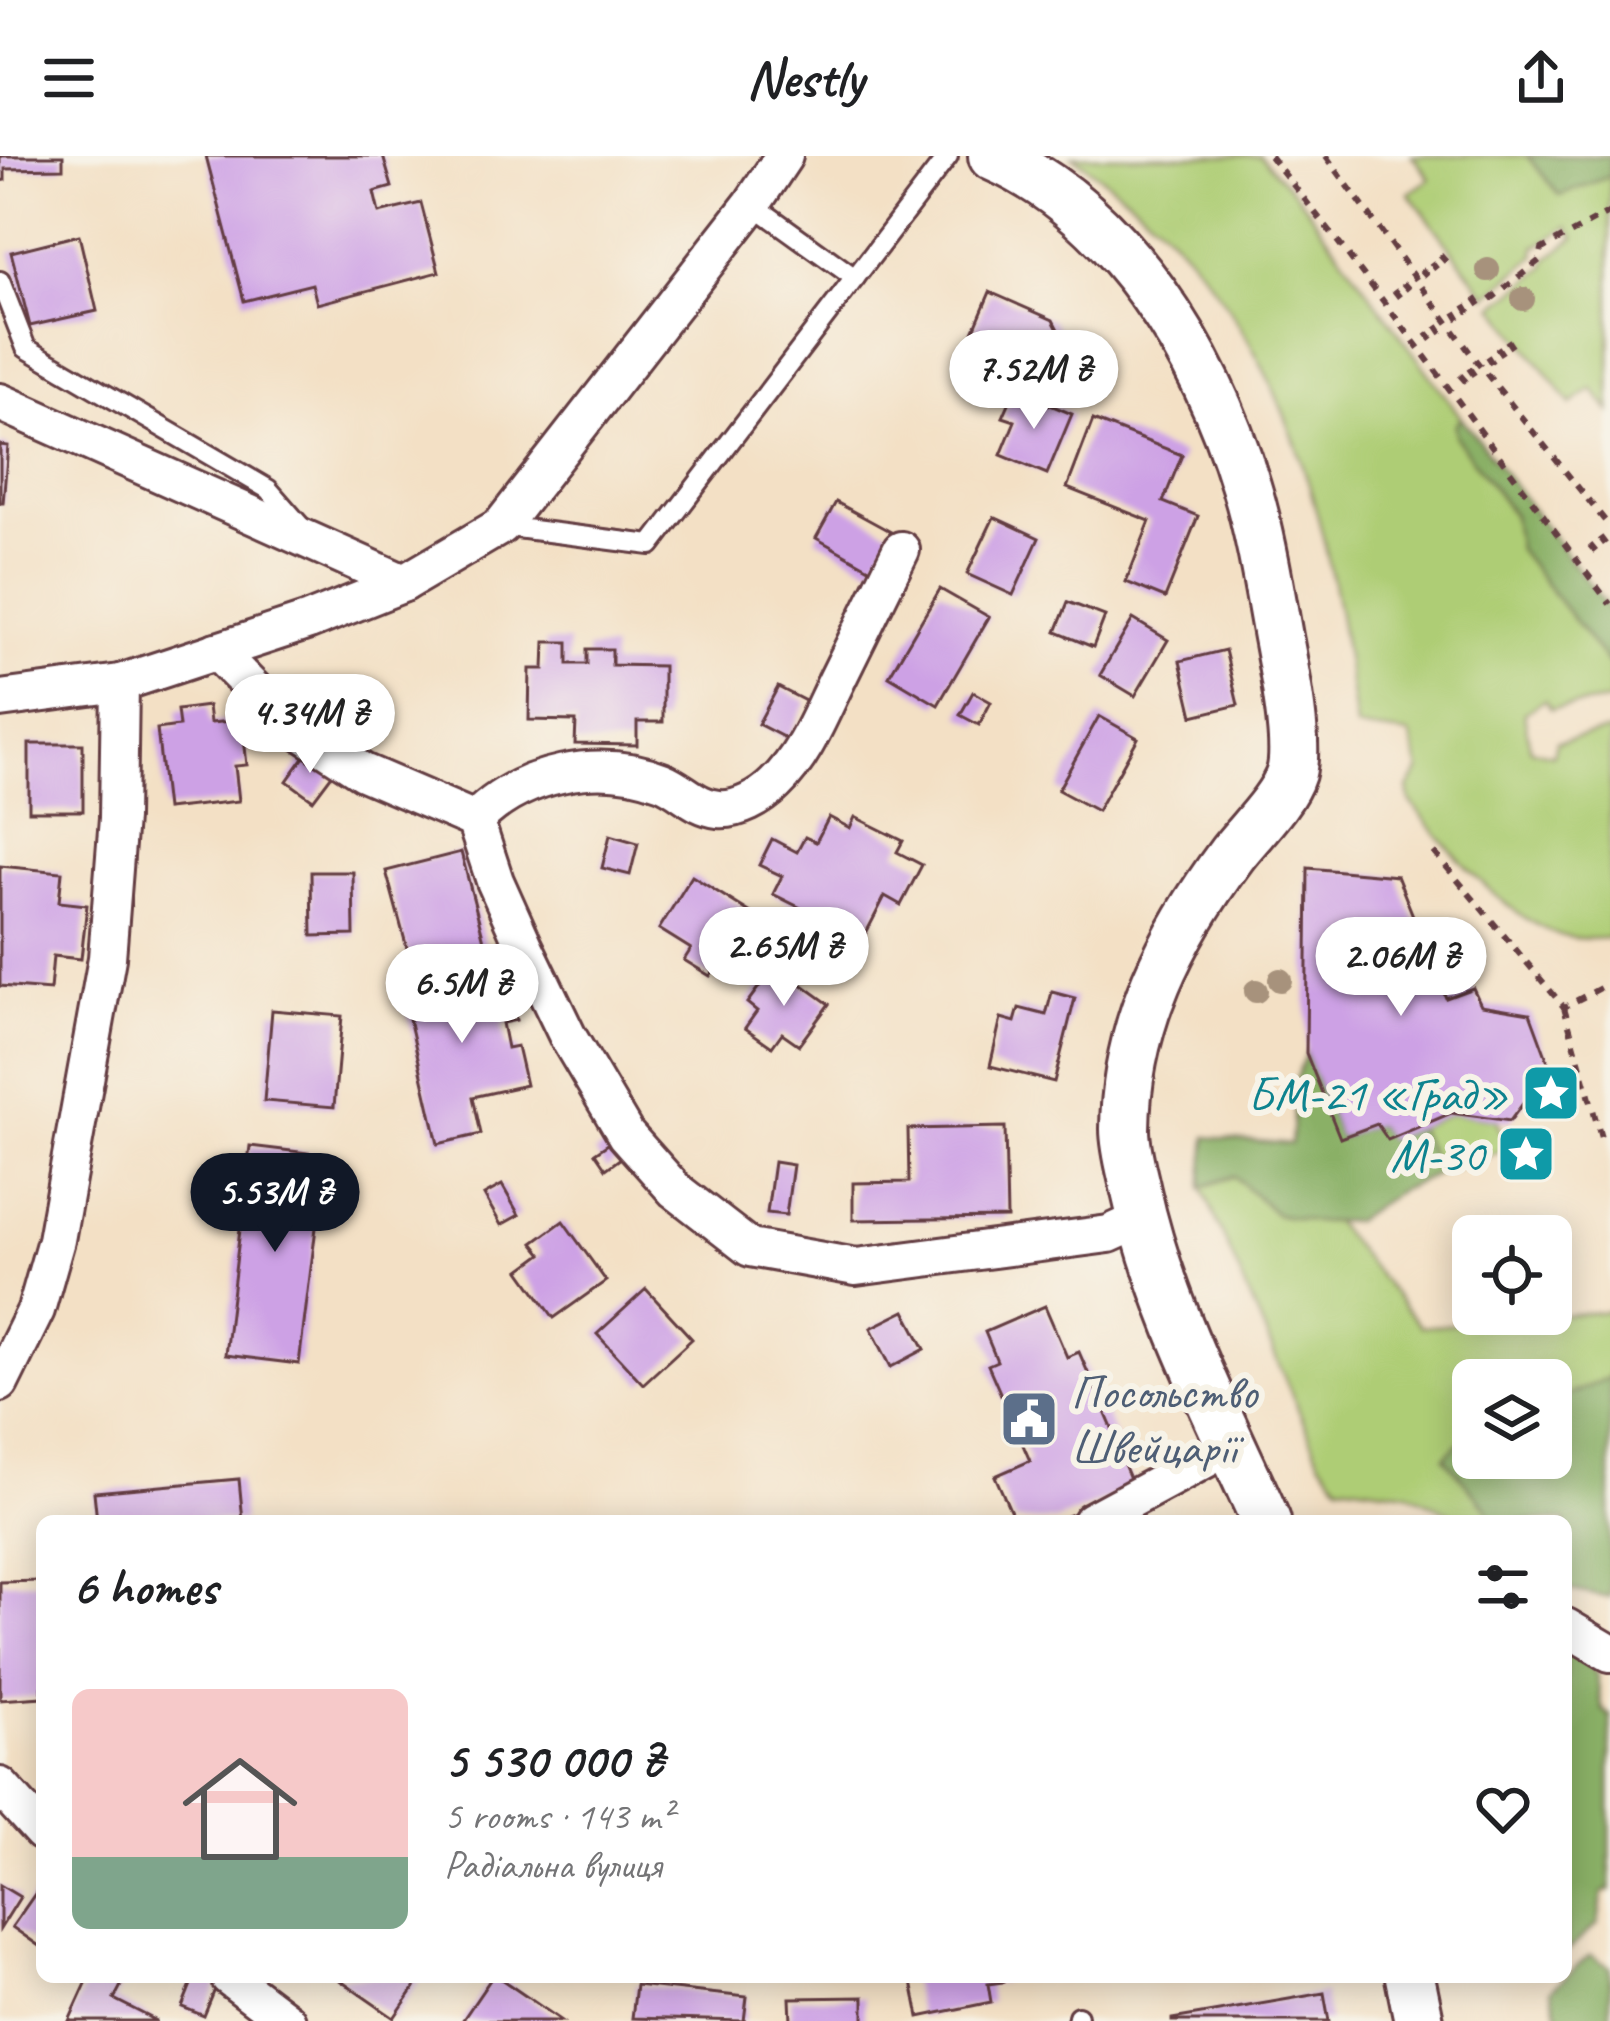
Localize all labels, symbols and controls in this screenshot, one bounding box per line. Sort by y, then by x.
text: Nestly [747,44,863,112]
icon: menu [36,45,102,111]
icon: share [1508,45,1574,111]
pin: 7.52M ₴ [923,330,1145,432]
text: 7.52M ₴ [976,344,1092,393]
pin: 4.34M ₴ [199,674,421,776]
text: 4.34M ₴ [252,688,368,737]
pin: 2.65M ₴ [673,907,895,1009]
pin: 2.06M ₴ [1290,917,1512,1019]
text: 2.65M ₴ [726,921,842,970]
text: 2.06M ₴ [1343,931,1459,980]
pin: 6.5M ₴ [364,944,560,1046]
text: 6.5M ₴ [413,958,511,1007]
place icon: БМ-21 «Град» [1520,1062,1582,1124]
place label: БМ-21 «Град» [1248,1064,1509,1124]
place icon: М-30 [1495,1123,1557,1185]
place label: М-30 [1391,1125,1487,1185]
pin: 5.53M ₴ [164,1153,386,1255]
text: 5.53M ₴ [218,1167,332,1216]
map controls [1452,1215,1572,1479]
button: locate [1452,1215,1572,1335]
button: layers [1452,1359,1572,1479]
place label: Посольство Швейцарії [1071,1362,1259,1477]
public building icon: Посольство Швейцарії [998,1388,1060,1450]
icon: filters [1470,1554,1536,1620]
text: 6 homes [72,1555,217,1619]
text: 5 530 000 ₴ [444,1728,663,1792]
icon: home [168,1737,312,1881]
icon: heart [1470,1776,1536,1842]
text: 5 rooms · 143 m² [444,1792,672,1841]
text: Радіальна вулиця [444,1841,661,1890]

